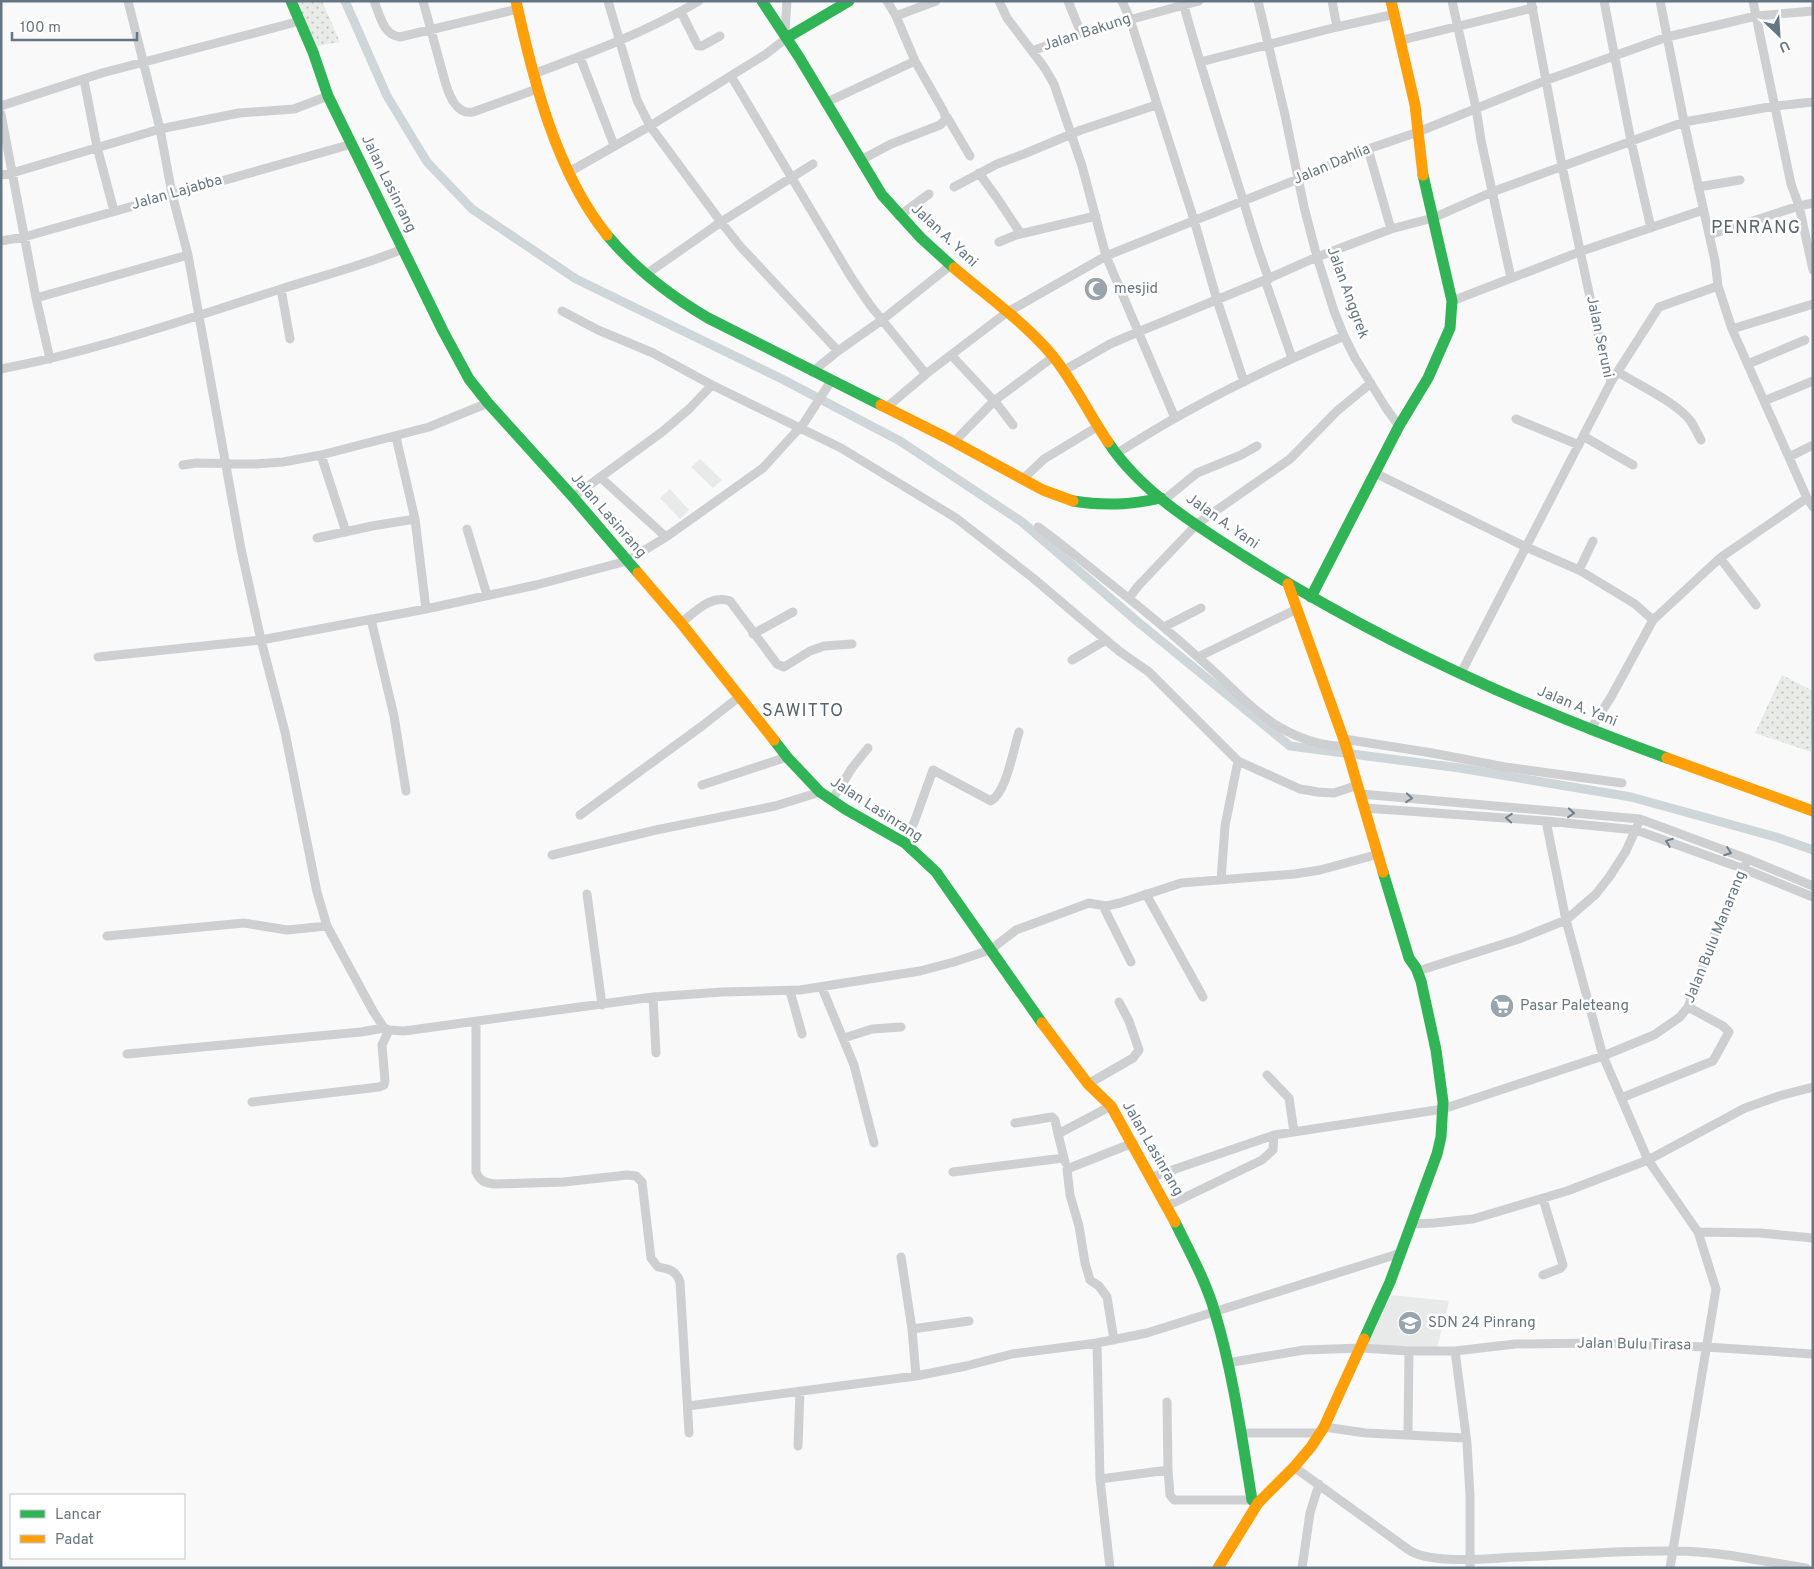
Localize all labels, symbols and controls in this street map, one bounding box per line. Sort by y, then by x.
scale bar [12,10,138,42]
street label: Jalan Bakung [1041,10,1133,56]
north arrow [1754,10,1804,60]
text: 100 m [20,19,61,38]
text: U [1776,36,1792,55]
street label: Jalan Lasinrang [356,132,420,236]
street label: Jalan Dahlia [1291,140,1373,190]
street label: Jalan Lajabba [129,171,225,215]
street label: Jalan A. Yani [906,200,982,272]
district label: PENRANG [1711,217,1801,240]
street label: Jalan Anggrek [1322,244,1372,342]
mosque icon: mesjid [1083,276,1109,302]
place label: mesjid [1114,280,1158,299]
street label: Jalan Seruni [1581,294,1617,380]
street label: Jalan Lasinrang [566,470,650,562]
street label: Jalan A. Yani [1182,490,1262,554]
street label: Jalan A. Yani [1534,682,1620,732]
district label: SAWITTO [762,700,844,723]
street label: Jalan Lasinrang [826,773,926,847]
one-way arrow [1406,793,1414,804]
one-way arrow [1568,808,1576,819]
one-way arrow [1505,813,1513,824]
one-way arrow [1665,838,1674,848]
one-way arrow [1723,846,1732,856]
street label: Jalan Bulu Manarang [1681,868,1751,1006]
supermarket icon: Pasar Paleteang [1489,993,1515,1019]
place label: Pasar Paleteang [1520,997,1629,1016]
street label: Jalan Lasinrang [1117,1098,1187,1200]
school or university icon: SDN 24 Pinrang [1397,1310,1423,1336]
place label: SDN 24 Pinrang [1428,1314,1536,1333]
street label: Jalan Bulu Tirasa [1577,1335,1691,1355]
legend [10,1494,185,1559]
text: Lancar [55,1506,102,1525]
text: Padat [55,1531,94,1550]

